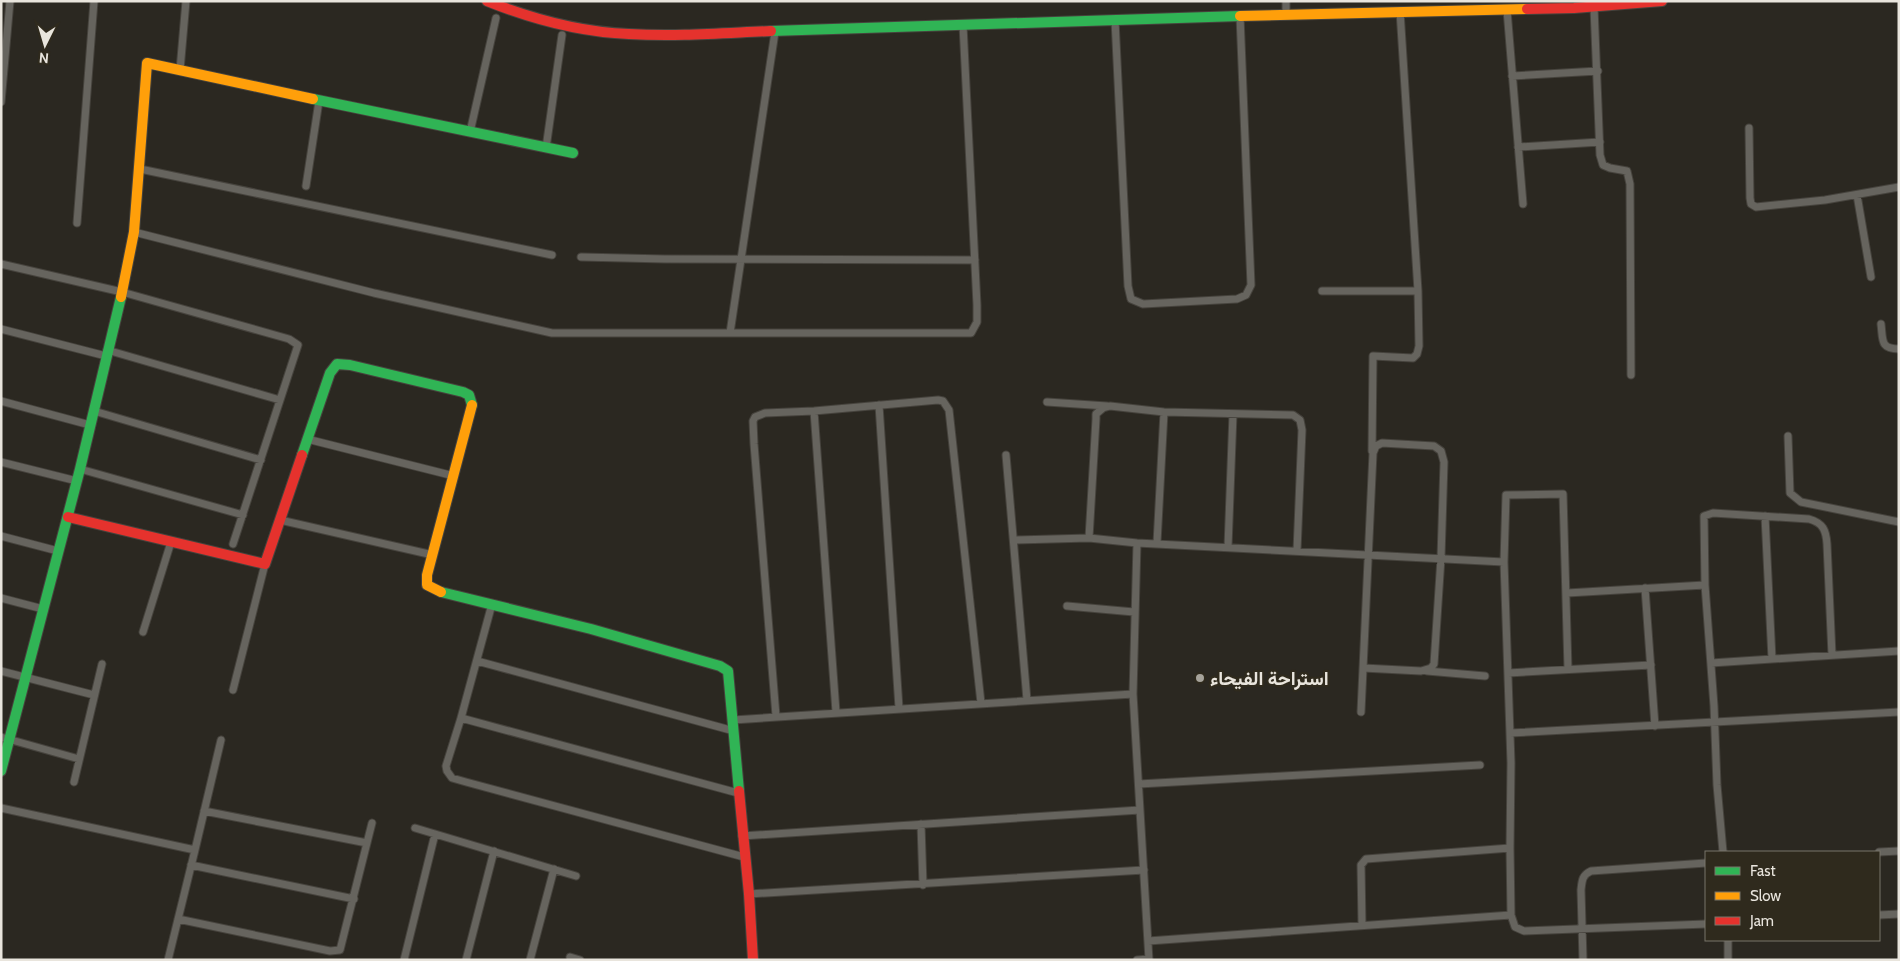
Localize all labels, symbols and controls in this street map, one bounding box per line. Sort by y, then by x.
north arrow [20,20,70,70]
text: N [38,49,50,67]
place label: استراحة الفيحاء [1210,667,1329,691]
marker: استراحة الفيحاء [1194,672,1206,684]
legend [1705,851,1880,941]
text: Fast [1750,862,1775,880]
text: Slow [1750,887,1781,905]
text: Jam [1749,912,1774,930]

